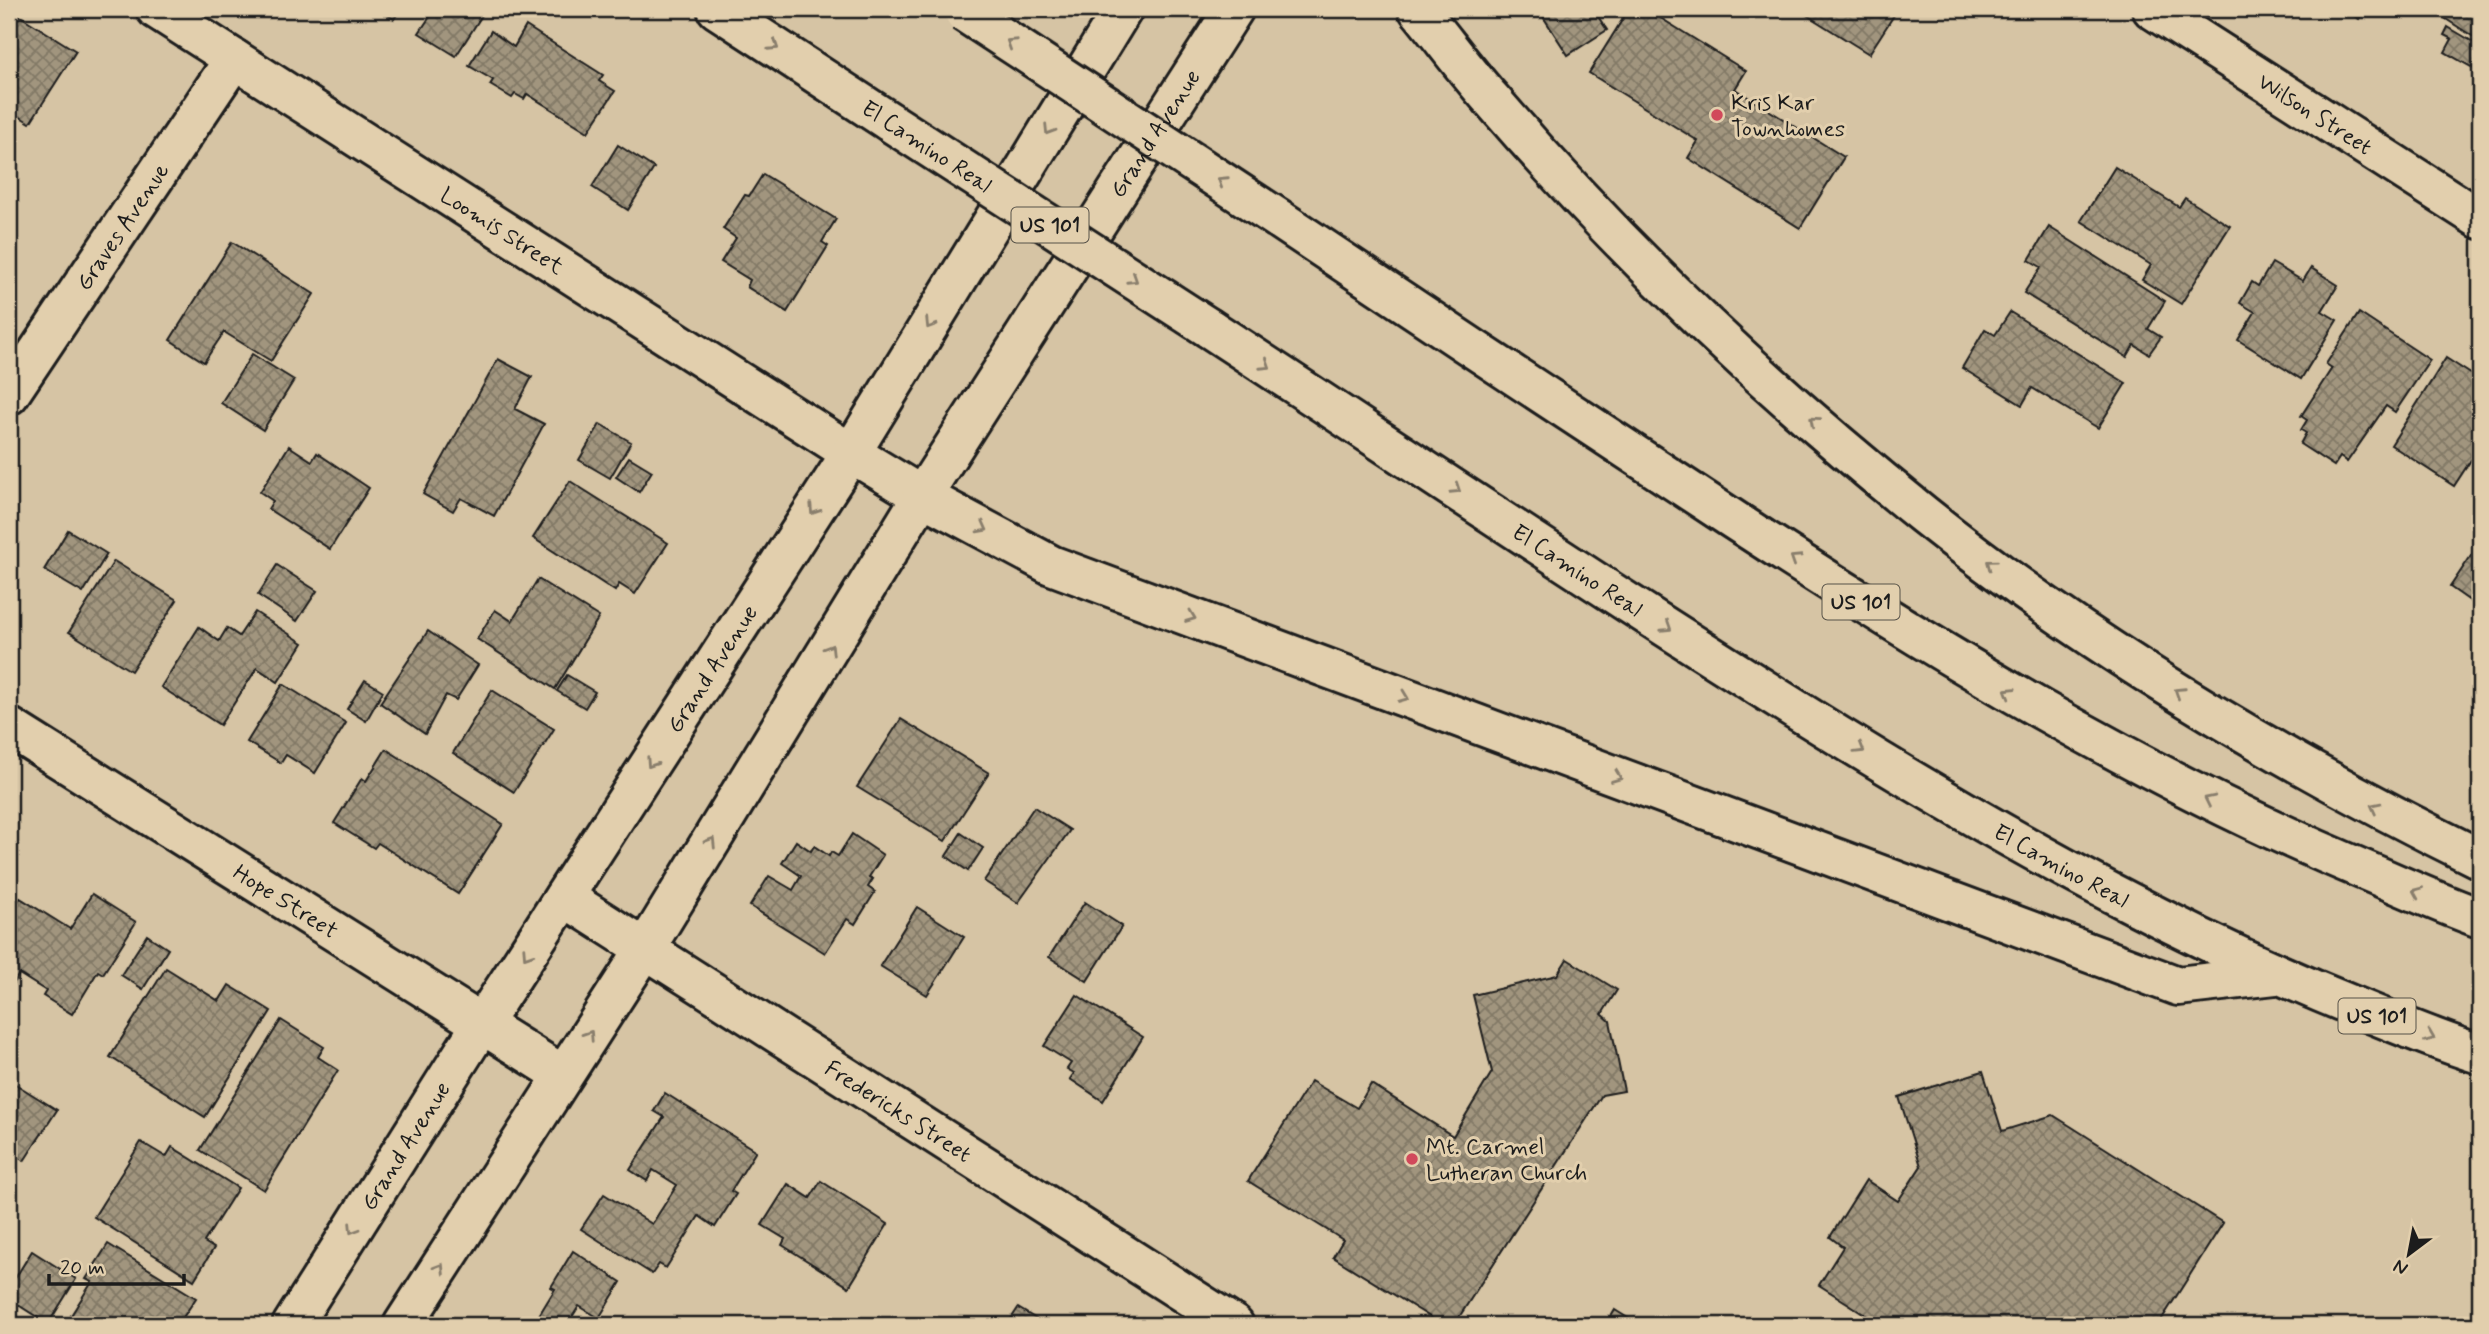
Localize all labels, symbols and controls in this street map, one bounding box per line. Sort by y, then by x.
one-way arrow [766,38,779,50]
one-way arrow [1006,38,1019,51]
street label: Grand Avenue [1104,64,1208,204]
street label: Wilson Street [2251,68,2377,163]
place label: Kris Kar Townhomes [1731,89,1845,145]
street label: El Camino Real [855,94,997,201]
marker: Kris Kar Townhomes [1709,107,1725,123]
one-way arrow [1044,122,1057,135]
street label: Graves Avenue [70,158,177,297]
one-way arrow [1217,177,1230,190]
street label: Loomis Street [434,181,569,283]
road number: US 101 [1012,208,1088,243]
one-way arrow [1125,270,1138,283]
one-way arrow [925,316,938,329]
one-way arrow [1258,357,1271,369]
one-way arrow [1809,417,1822,429]
one-way arrow [1449,481,1462,494]
one-way arrow [809,503,822,516]
street label: El Camino Real [1506,518,1647,625]
one-way arrow [975,520,988,533]
one-way arrow [1789,555,1802,568]
one-way arrow [1986,560,1999,573]
road number: US 101 [1822,584,1899,620]
street label: Grand Avenue [661,600,766,739]
one-way arrow [1185,609,1197,623]
one-way arrow [1660,619,1673,632]
one-way arrow [821,643,834,656]
one-way arrow [2003,687,2016,700]
one-way arrow [2174,687,2187,700]
one-way arrow [1398,689,1410,703]
one-way arrow [1852,740,1865,753]
one-way arrow [646,756,659,769]
one-way arrow [1611,768,1623,782]
one-way arrow [2204,794,2216,808]
one-way arrow [2370,801,2382,815]
street label: El Camino Real [1987,818,2133,916]
one-way arrow [702,837,715,850]
street label: Hope Street [227,858,343,947]
one-way arrow [2412,887,2424,901]
one-way arrow [523,947,536,960]
road number: US 101 [2338,998,2416,1034]
one-way arrow [581,1029,594,1042]
one-way arrow [2422,1029,2435,1043]
street label: Fredericks Street [818,1054,977,1170]
street label: Grand Avenue [355,1077,458,1217]
place label: Mt. Carmel Lutheran Church [1426,1133,1587,1189]
marker: Mt. Carmel Lutheran Church [1404,1151,1420,1167]
north arrow [2374,1218,2444,1288]
one-way arrow [348,1221,361,1234]
scale bar [49,1243,184,1287]
text: N [2389,1253,2413,1281]
text: 20 m [60,1254,105,1282]
one-way arrow [432,1262,445,1275]

